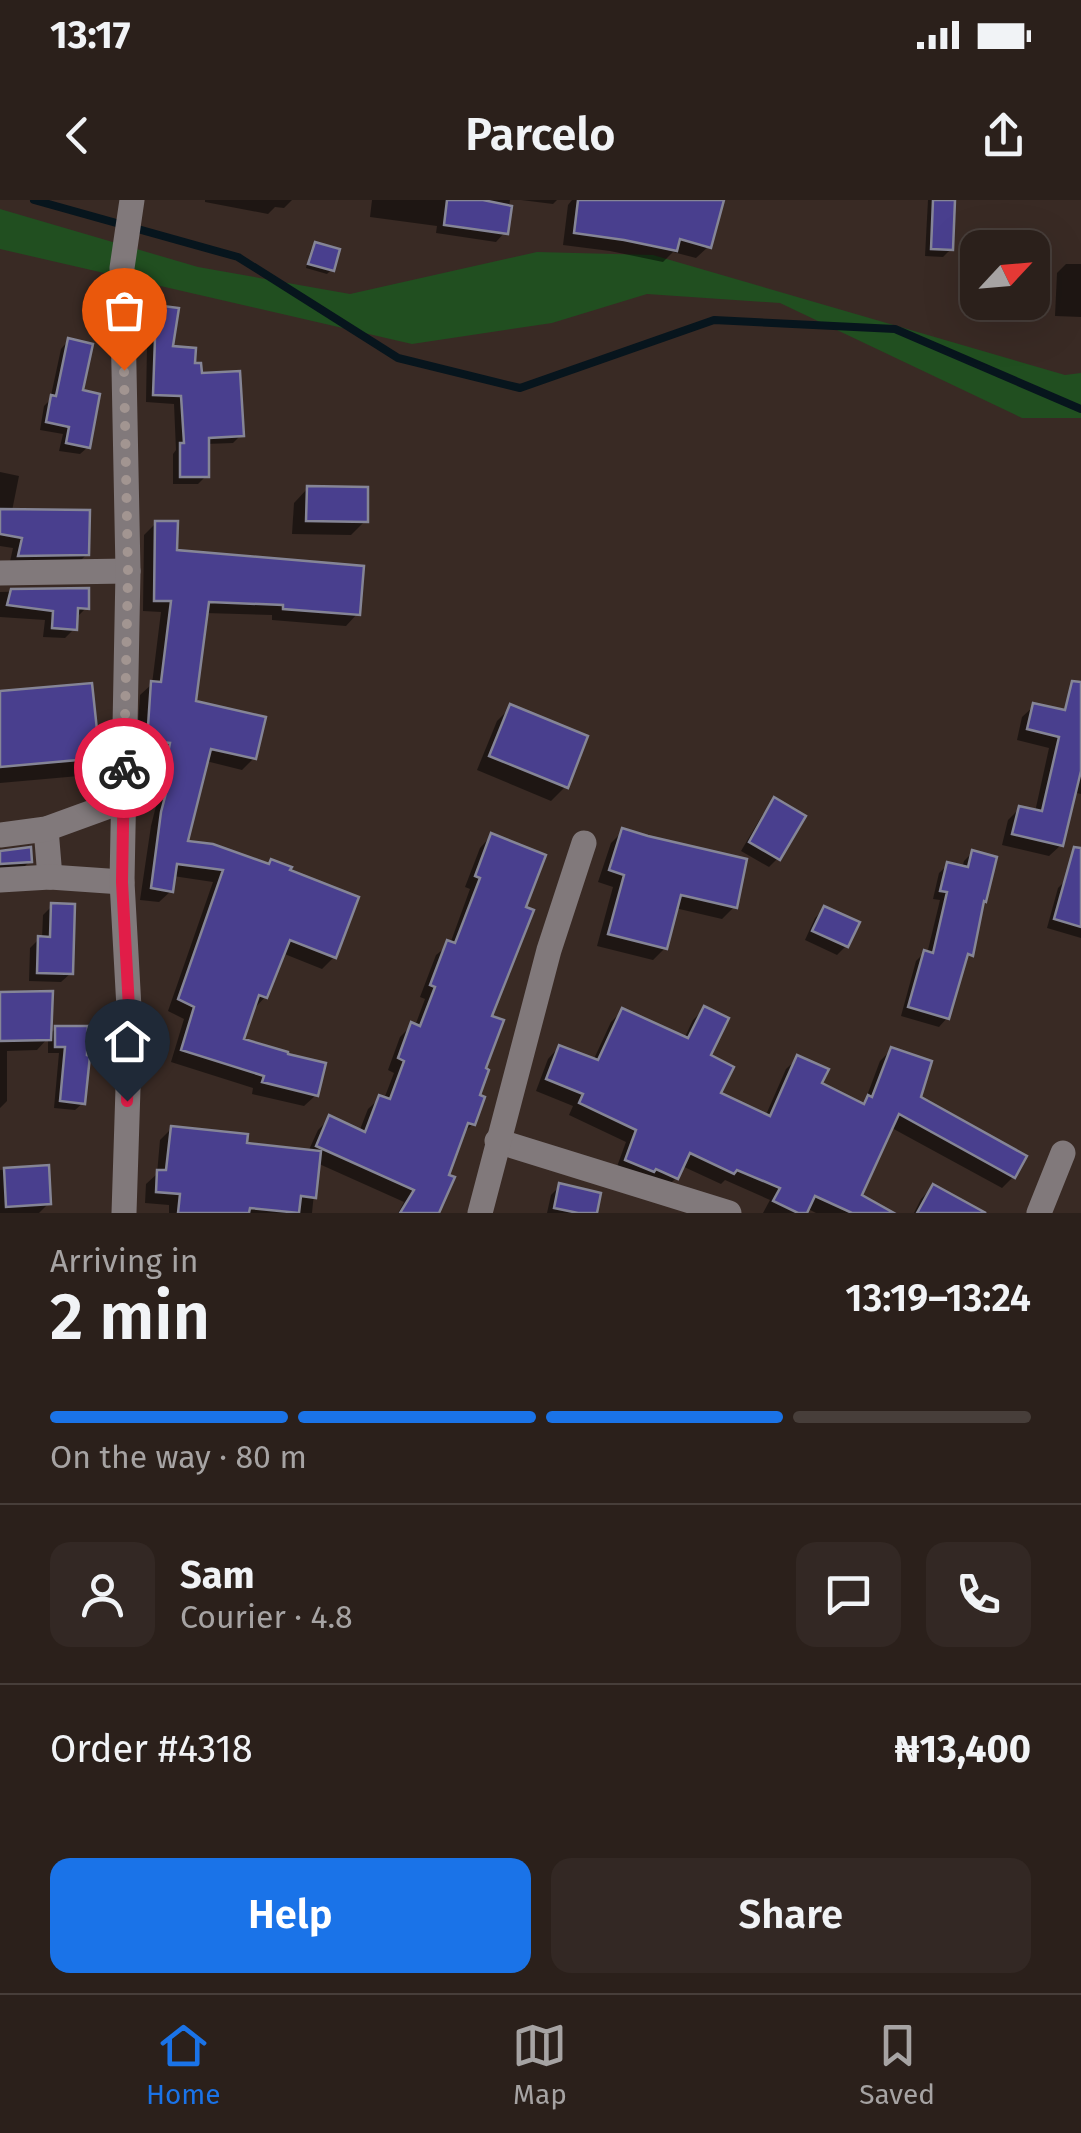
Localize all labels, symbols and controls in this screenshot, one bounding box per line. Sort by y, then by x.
text: 13:17 [50,12,131,58]
icon: back [50,108,105,163]
text: Parcelo [465,108,616,162]
icon: share [976,108,1031,163]
north arrow [960,230,1050,320]
map controls [960,230,1050,320]
pin [82,268,167,371]
icon: bag [97,283,152,338]
courier [74,718,174,818]
icon: bike [97,741,152,796]
pin [85,999,170,1102]
icon: home [100,1014,155,1069]
text: Arriving in [50,1242,198,1280]
text: 13:19–13:24 [845,1275,1031,1321]
text: 2 min [50,1278,210,1356]
text: On the way · 80 m [50,1438,307,1476]
button: person [50,1542,155,1647]
button: chat [796,1542,901,1647]
button: phone [926,1542,1031,1647]
text: Sam [180,1552,255,1598]
text: Courier · 4.8 [180,1598,353,1636]
text: Order #4318 [50,1726,253,1772]
text: ₦13,400 [894,1726,1031,1772]
button: Help [50,1858,531,1973]
button: Share [551,1858,1031,1973]
tab: Home [146,2018,221,2111]
tab: Map [512,2018,567,2111]
tab: Saved [859,2018,935,2111]

